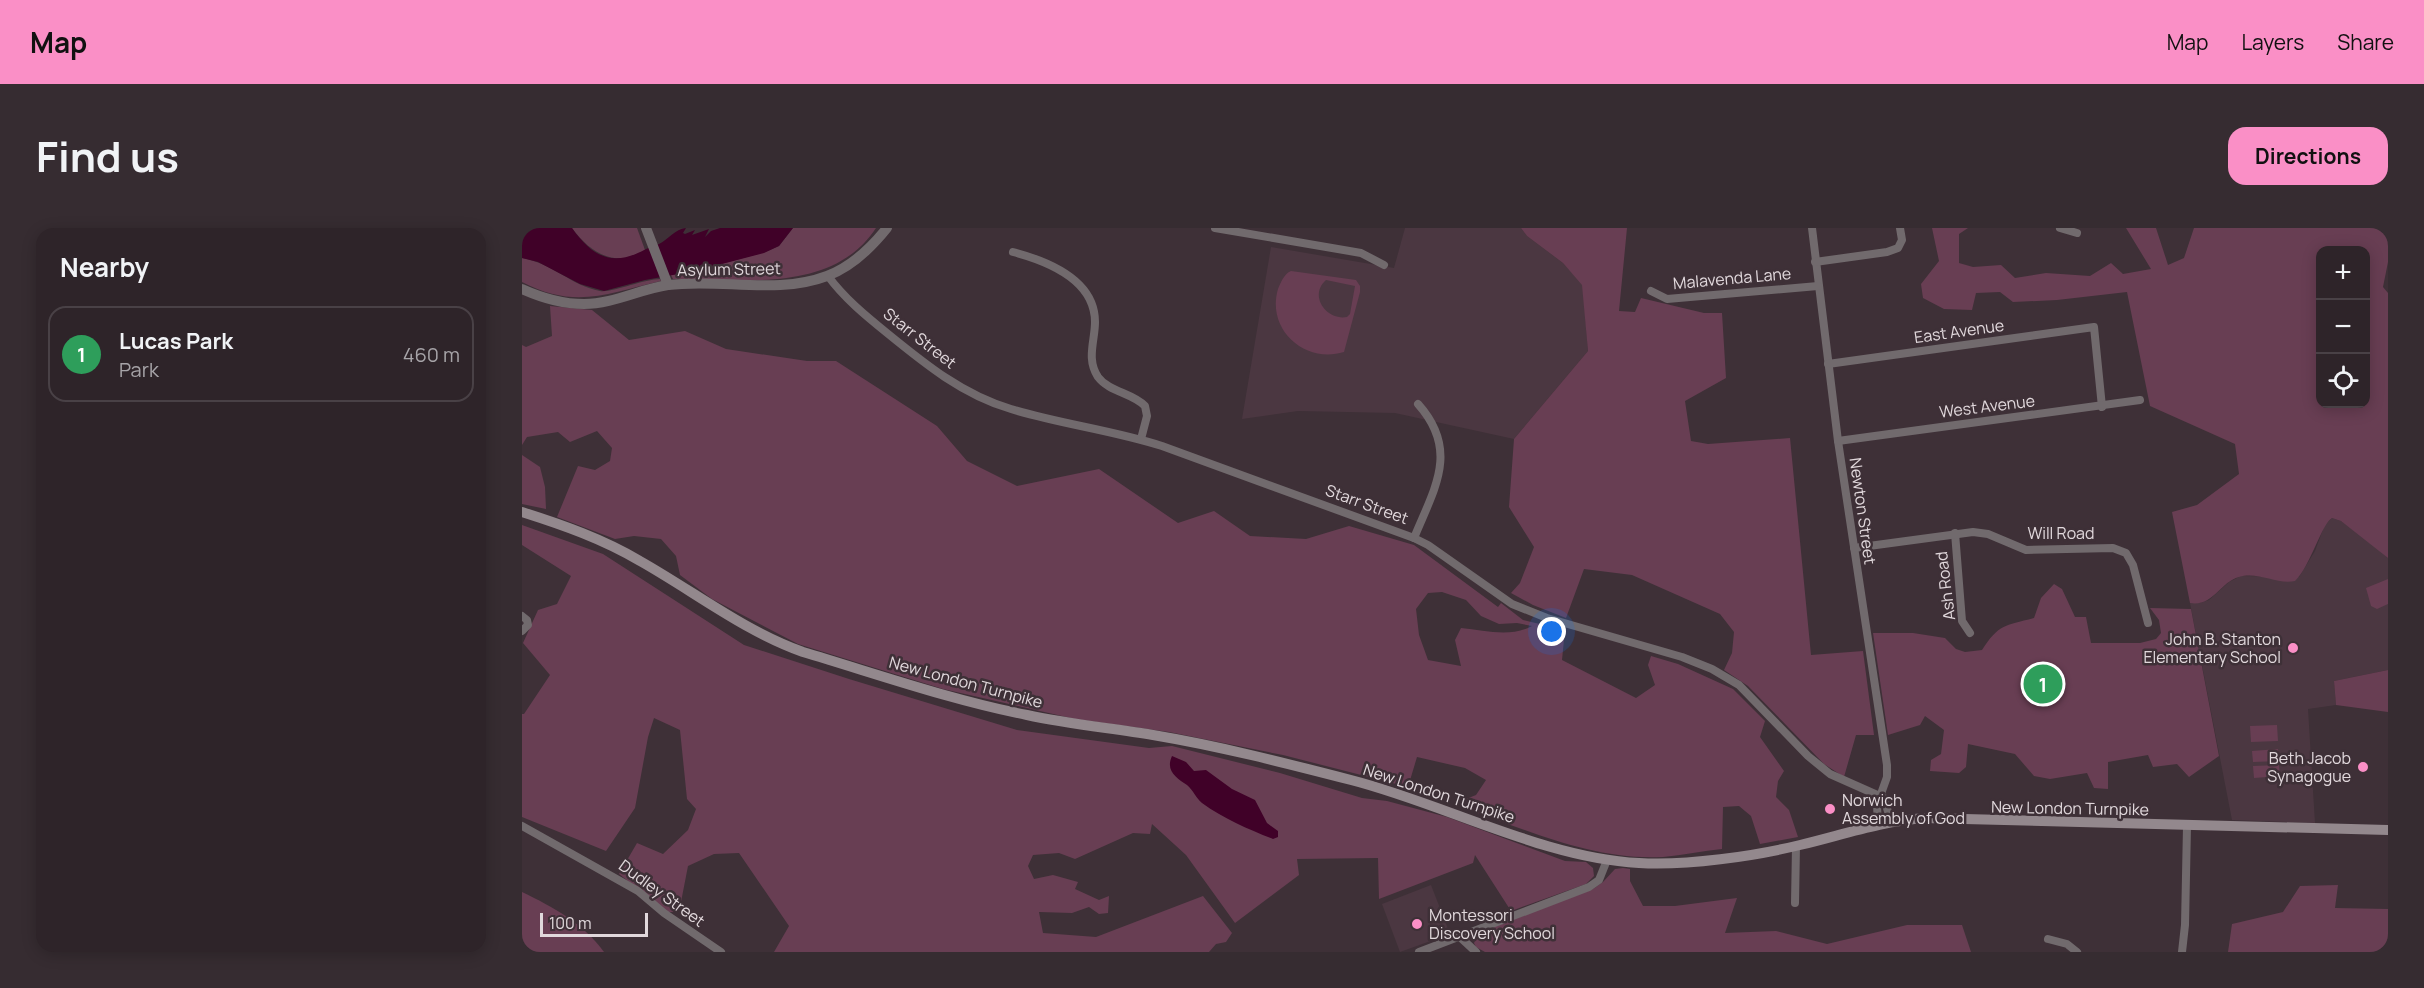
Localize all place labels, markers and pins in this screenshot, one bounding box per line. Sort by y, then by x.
place label: John B. Stanton Elementary School [2143,628,2281,668]
marker: John B. Stanton Elementary School [2286,641,2300,655]
pin: 1 [2024,662,2062,706]
place label: Beth Jacob Synagogue [2267,747,2351,787]
marker: Beth Jacob Synagogue [2356,760,2370,774]
place label: Norwich Assembly of God [1842,789,1965,829]
marker: Norwich Assembly of God [1823,802,1837,816]
place label: Montessori Discovery School [1429,904,1555,944]
marker: Montessori Discovery School [1410,917,1424,931]

